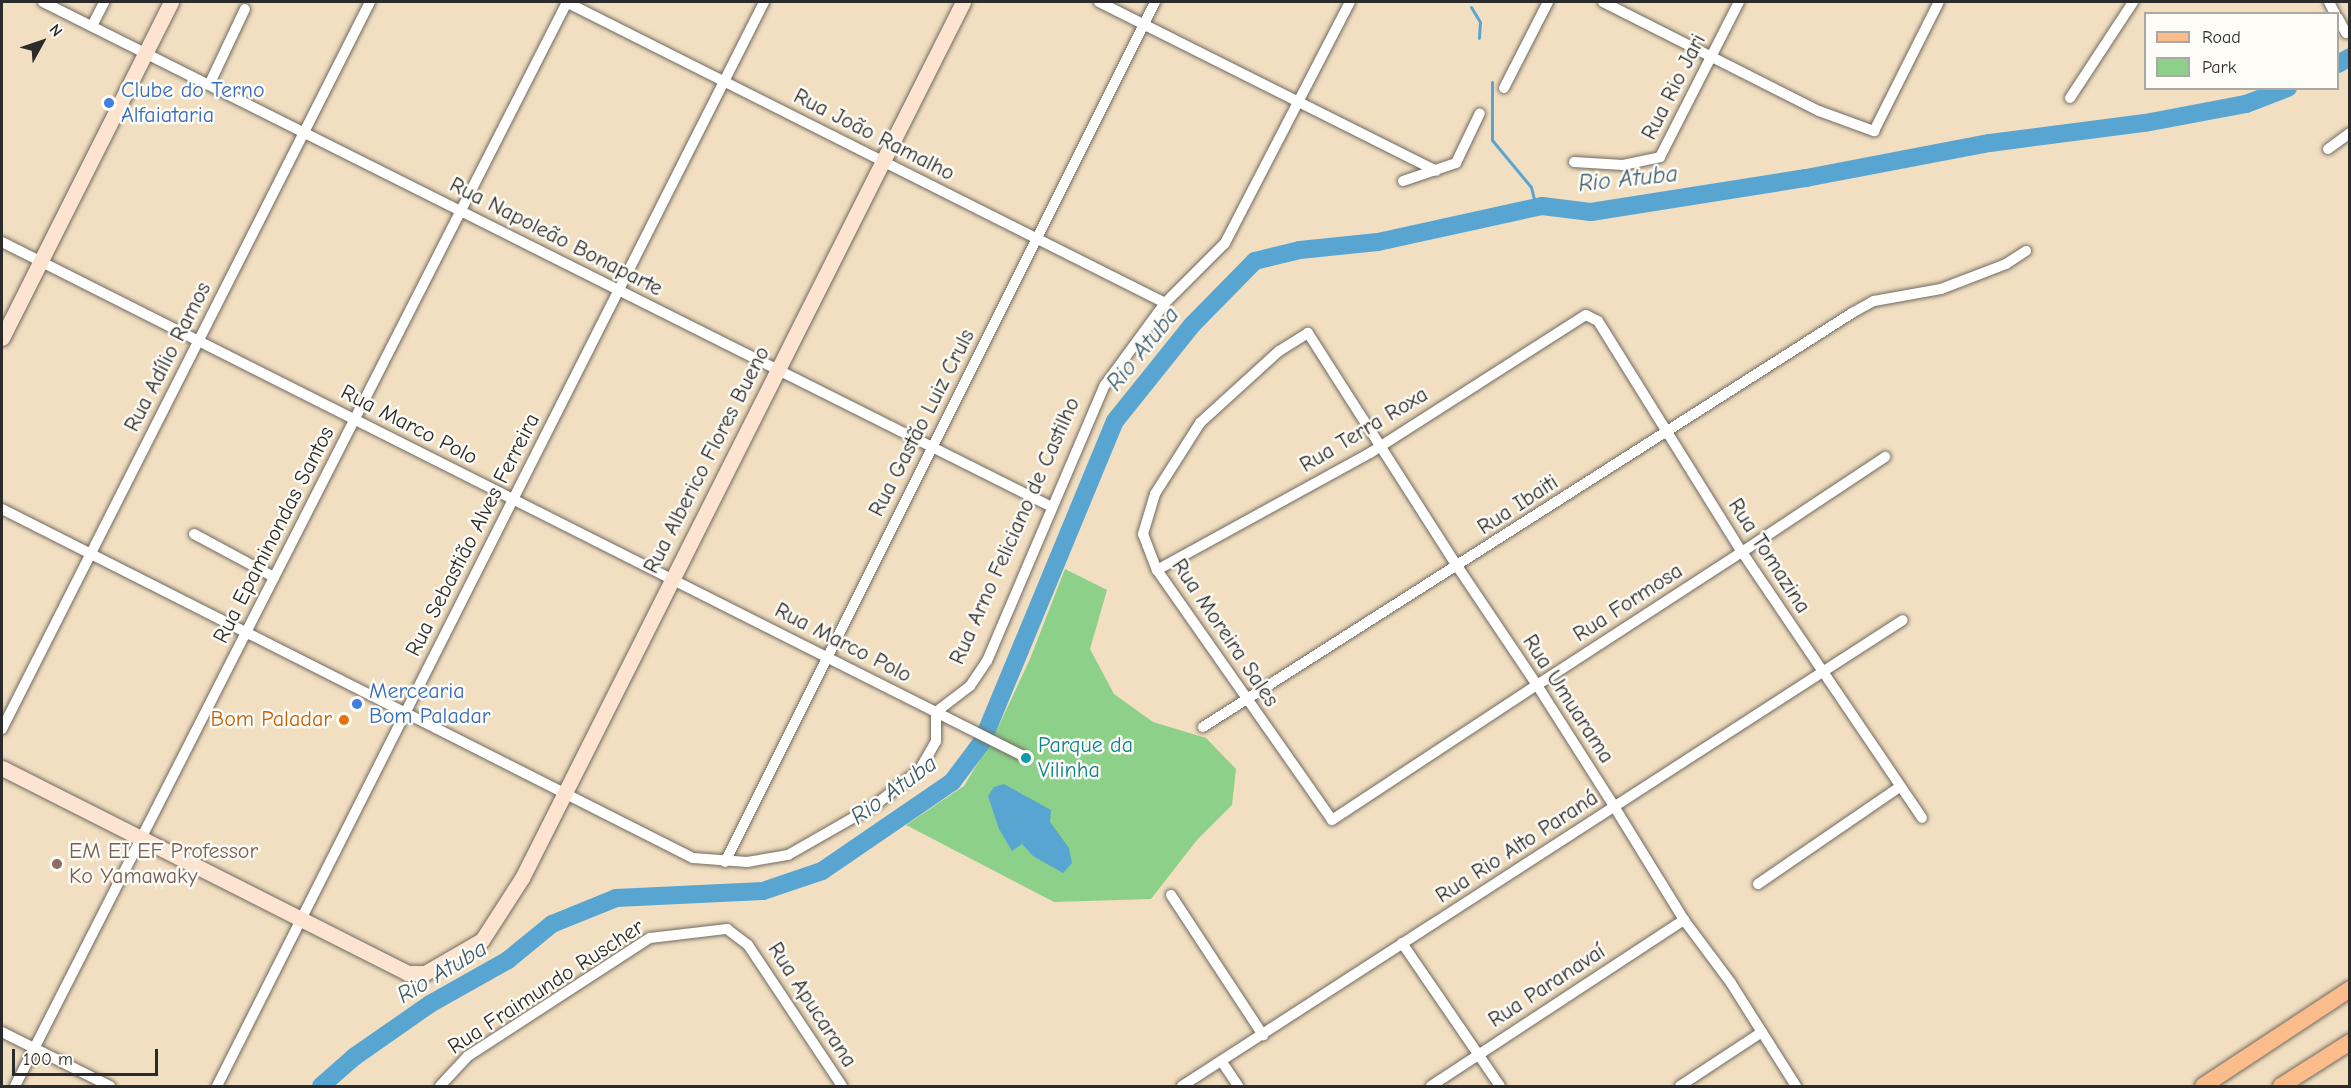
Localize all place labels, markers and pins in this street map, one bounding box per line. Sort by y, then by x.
place label: Clube do Terno Alfaiataria [121,77,265,128]
marker: Clube do Terno Alfaiataria [102,96,116,110]
place label: Mercearia Bom Paladar [369,678,490,730]
marker: Mercearia Bom Paladar [350,697,364,711]
place label: Bom Paladar [211,707,332,733]
marker: Bom Paladar [337,713,351,727]
place label: Parque da Vilinha [1038,732,1133,784]
marker: Parque da Vilinha [1019,751,1033,765]
place label: EM EI EF Professor Ko Yamawaky [69,838,258,890]
marker: EM EI EF Professor Ko Yamawaky [50,857,64,871]

